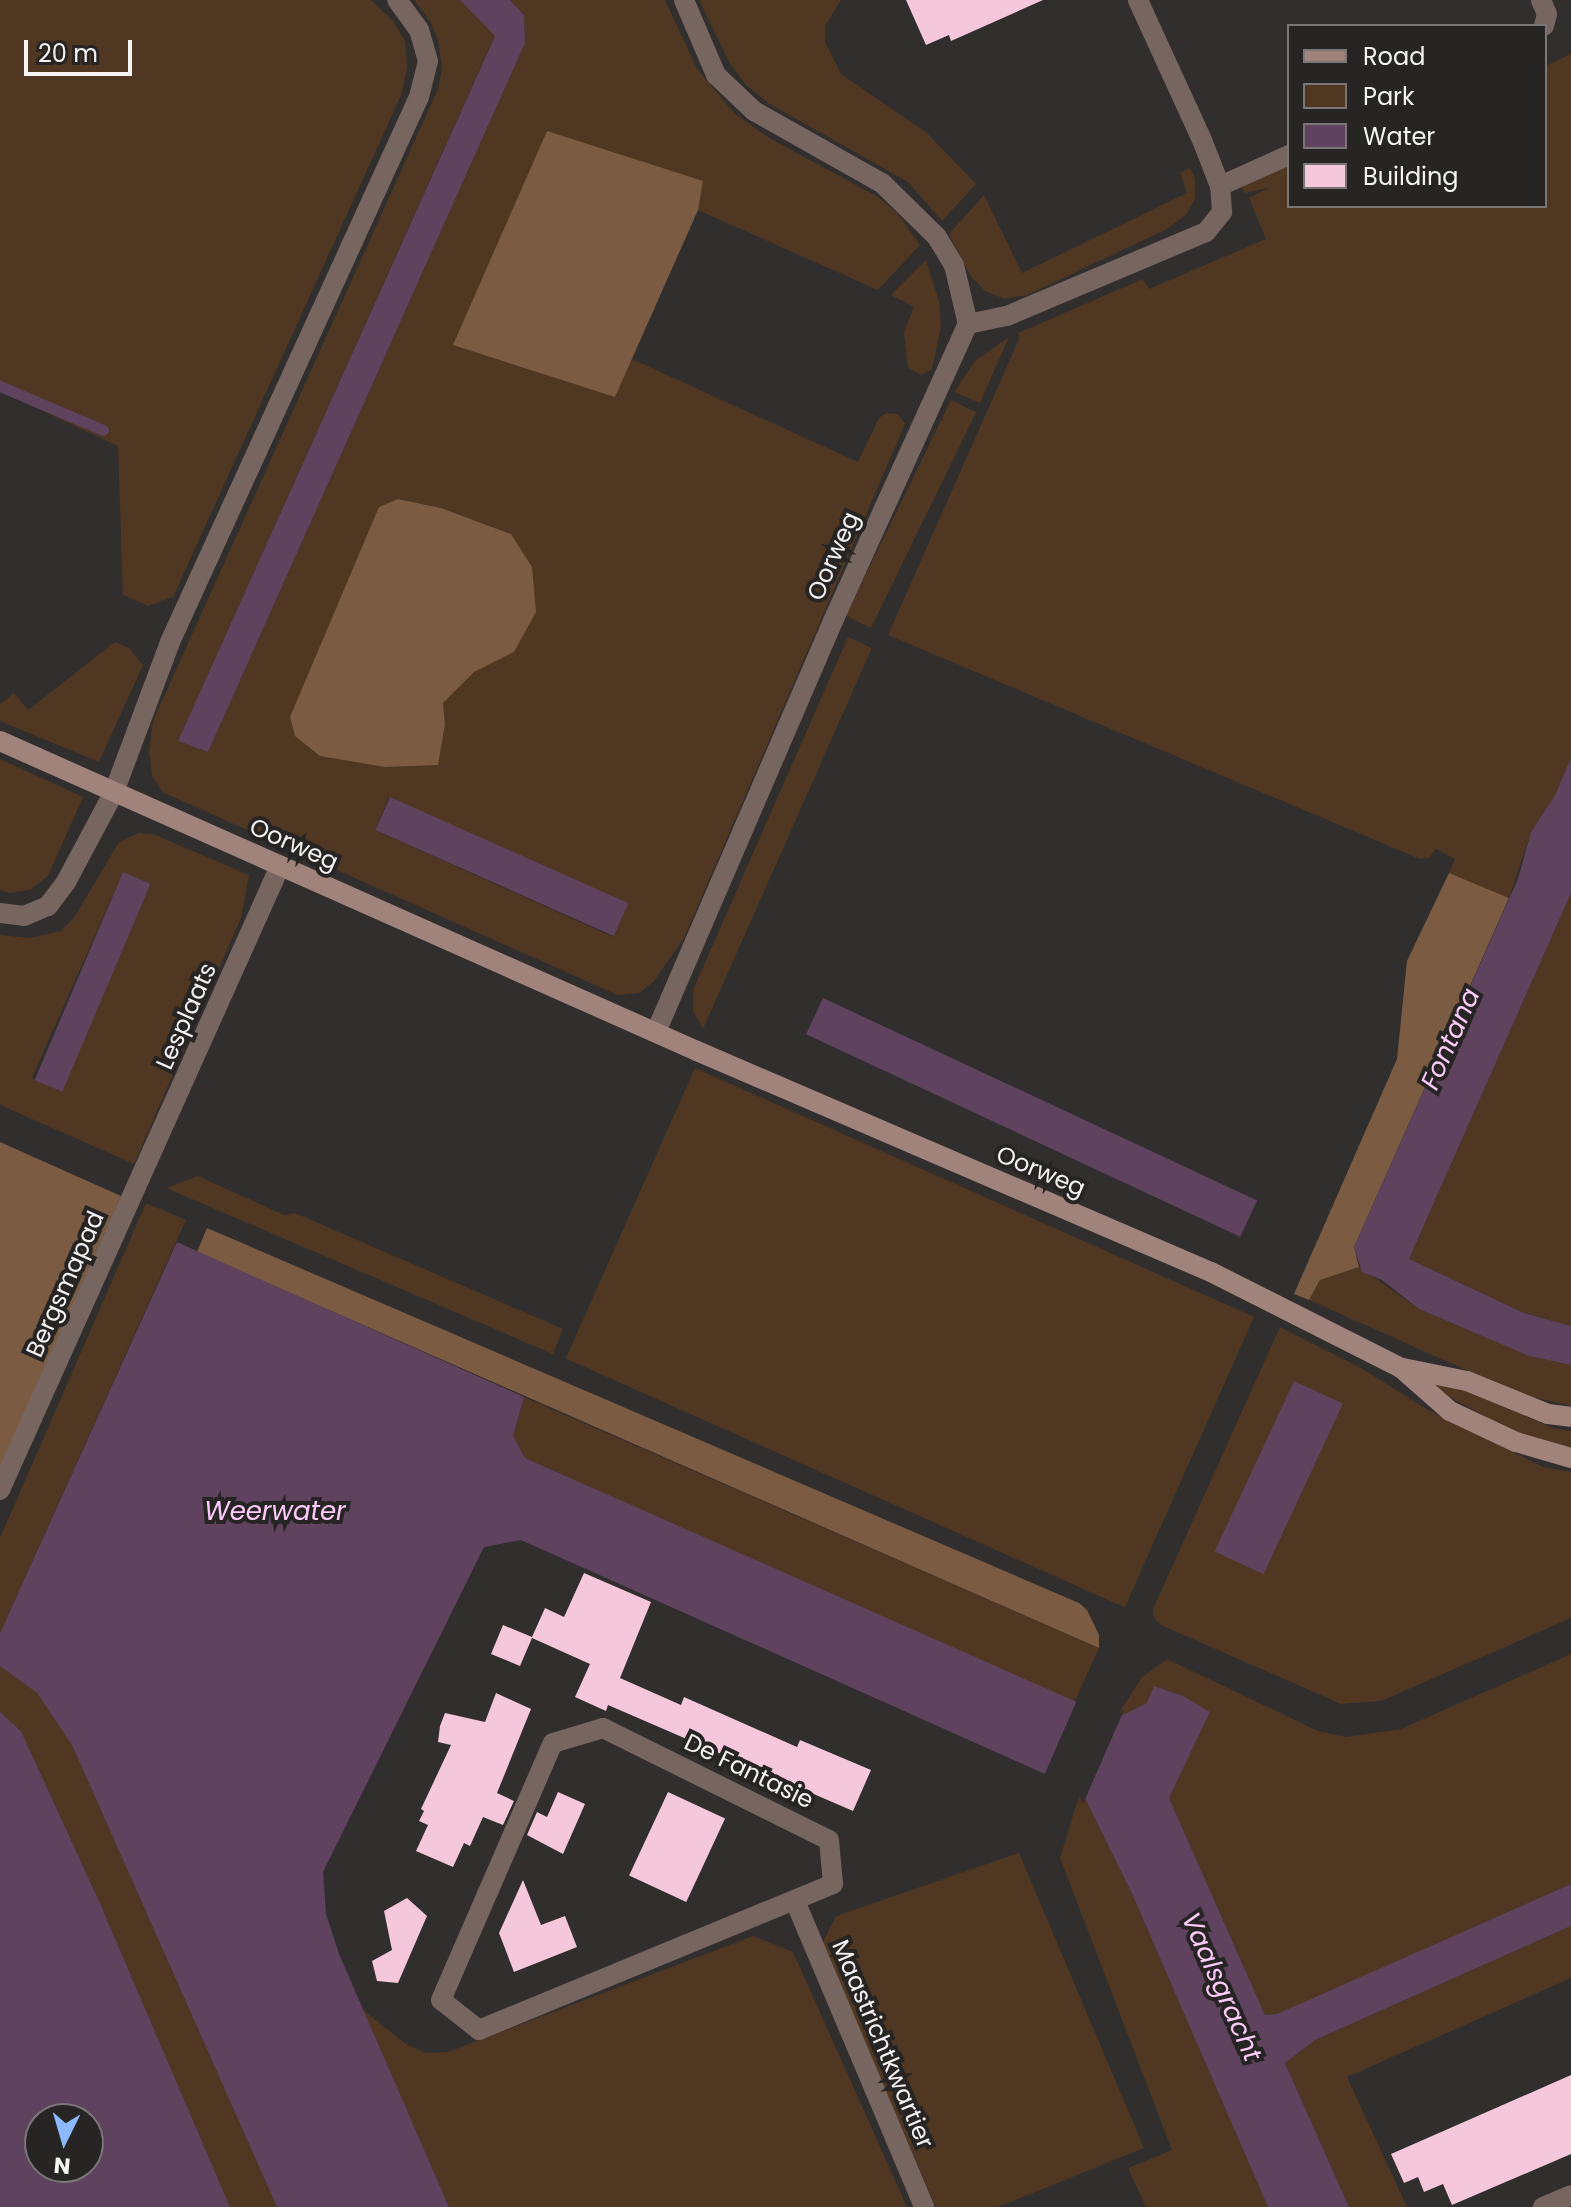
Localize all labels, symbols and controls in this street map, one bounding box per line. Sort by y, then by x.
scale bar [28,24,136,74]
legend [1287,24,1547,208]
text: 20 m [38,37,98,70]
text: Road [1363,40,1425,73]
text: Park [1363,80,1414,113]
text: Water [1363,120,1435,153]
text: Building [1363,160,1459,193]
street label: Oorweg [801,507,865,605]
street label: Oorweg [245,812,343,876]
street label: Lesplaats [150,958,222,1074]
water label: Fontana [1415,983,1487,1095]
street label: Oorweg [992,1139,1090,1203]
street label: Bergsmapad [20,1206,110,1362]
water label: Weerwater [204,1496,346,1528]
street label: De Fantasie [680,1727,818,1815]
water label: Vaalsgracht [1174,1908,1268,2066]
street label: Maastrichtkwartier [826,1935,940,2153]
north arrow [24,2103,104,2183]
text: N [52,2149,72,2182]

